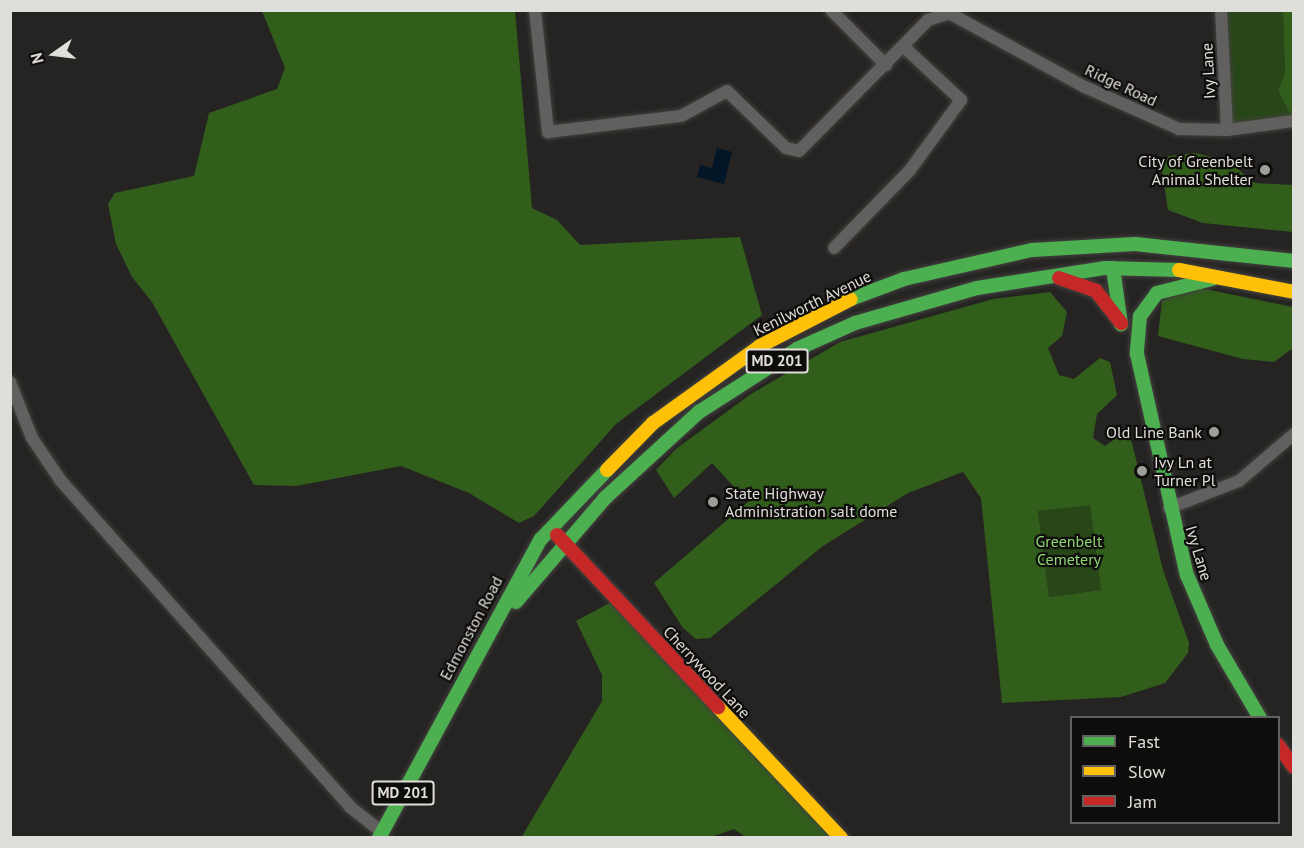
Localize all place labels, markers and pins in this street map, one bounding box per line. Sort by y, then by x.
place label: City of Greenbelt Animal Shelter [1138,151,1253,189]
marker: City of Greenbelt Animal Shelter [1258,163,1272,177]
place label: Old Line Bank [1106,422,1202,442]
marker: Old Line Bank [1207,425,1221,439]
place label: Ivy Ln at Turner Pl [1154,452,1215,490]
marker: Ivy Ln at Turner Pl [1135,464,1149,478]
place label: State Highway Administration salt dome [725,483,897,521]
marker: State Highway Administration salt dome [706,495,720,509]

